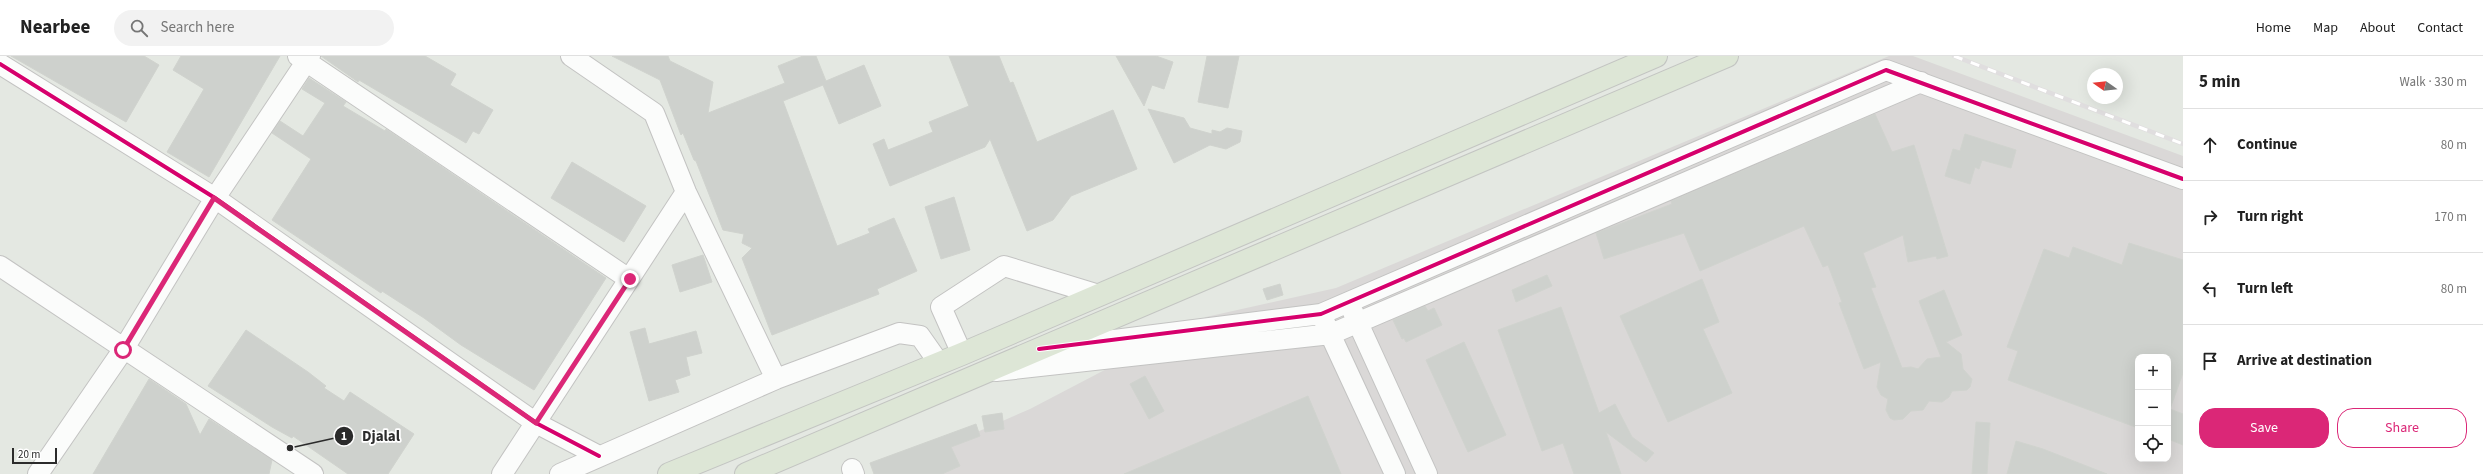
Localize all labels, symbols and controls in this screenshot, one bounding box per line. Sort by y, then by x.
search box [114,10,394,46]
text: Nearbee [20,14,90,41]
icon: search [128,17,150,39]
text: Search here [160,17,234,38]
text: Home [2256,18,2291,38]
text: Map [2313,18,2338,38]
text: About [2360,18,2395,38]
text: Contact [2417,18,2463,38]
north arrow [2087,68,2123,104]
text: 5 min [2199,70,2240,94]
text: Walk · 330 m [2399,73,2467,91]
icon: ahead [2199,134,2221,156]
text: Continue [2237,134,2297,155]
text: 80 m [2441,136,2467,154]
icon: right [2199,206,2221,228]
text: Turn right [2237,206,2303,227]
text: 170 m [2434,208,2467,226]
route end [621,270,639,288]
icon: left [2199,278,2221,300]
text: Turn left [2237,278,2293,299]
text: 80 m [2441,280,2467,298]
route start [114,341,132,359]
icon: arrive [2199,350,2221,372]
text: Arrive at destination [2237,350,2372,371]
map controls [2135,354,2171,462]
button: + [2135,354,2171,390]
button: − [2135,390,2171,426]
button: Save [2199,408,2329,448]
button: Share [2337,408,2467,448]
callout: Djalal [334,422,408,449]
text: Djalal [362,426,401,447]
button: locate [2135,426,2171,462]
text: 1 [341,428,347,445]
scale bar [12,446,57,465]
text: 20 m [18,447,40,462]

